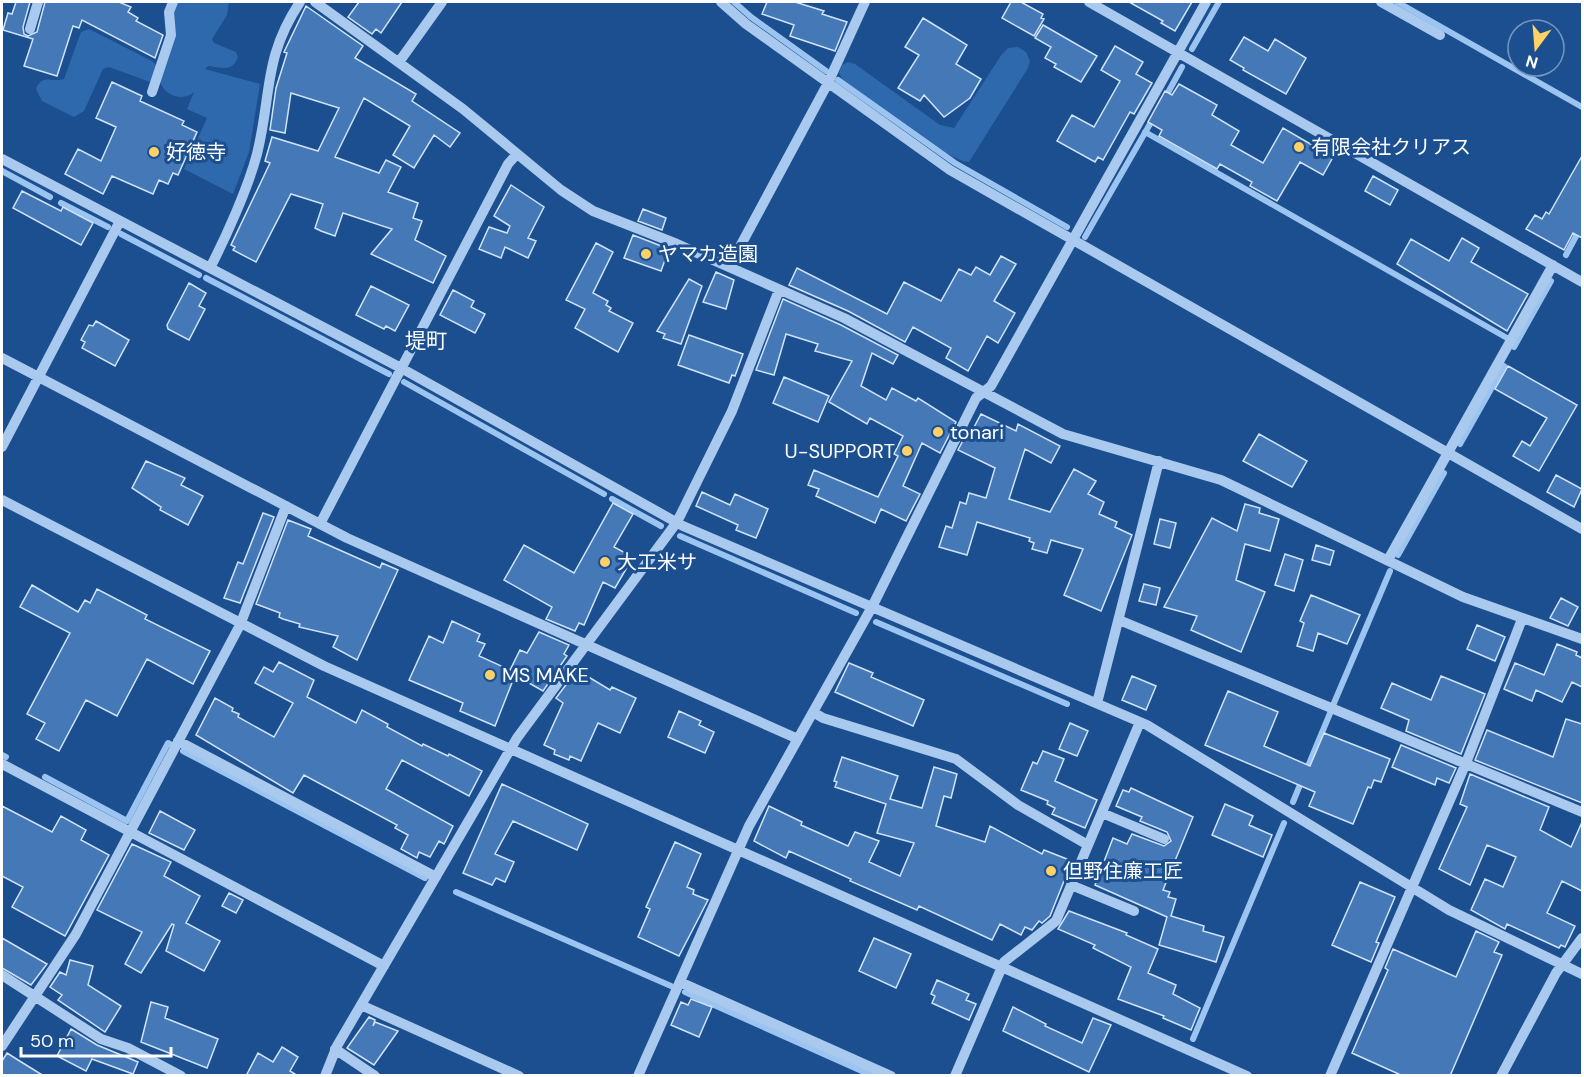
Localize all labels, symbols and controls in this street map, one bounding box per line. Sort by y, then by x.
north arrow [1506,18,1566,78]
text: N [1523,50,1541,74]
place label: 有限会社クリアス [1311,134,1471,160]
place label: 好徳寺 [166,139,226,165]
marker: 有限会社クリアス [1292,140,1306,154]
marker: 好徳寺 [147,145,161,159]
place label: ヤマカ造園 [658,241,758,267]
marker: ヤマカ造園 [639,247,653,261]
district label: 堤町 [405,327,447,355]
place label: tonari [950,419,1004,445]
marker: tonari [931,425,945,439]
place label: U-SUPPORT [785,438,895,464]
marker: U-SUPPORT [900,444,914,458]
place label: 大工米サ [617,549,697,575]
marker: 大工米サ [598,555,612,569]
place label: MS MAKE [502,662,589,688]
marker: MS MAKE [483,668,497,682]
place label: 但野住廉工匠 [1063,858,1183,884]
marker: 但野住廉工匠 [1044,864,1058,878]
scale bar [21,1020,171,1058]
text: 50 m [30,1029,74,1053]

